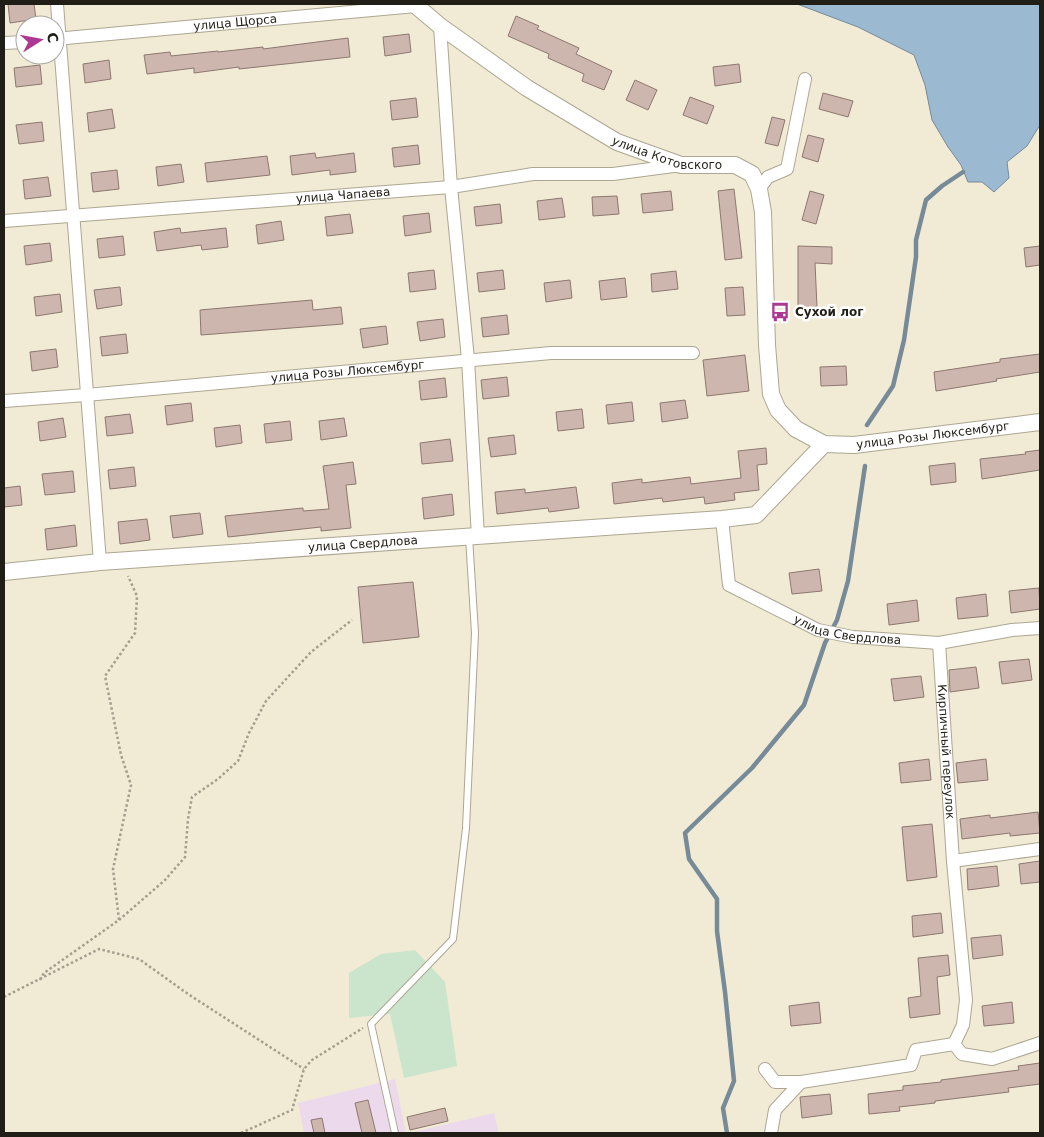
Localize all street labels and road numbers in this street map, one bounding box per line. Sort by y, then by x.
street label: улица Щорса [193,12,278,33]
street label: улица Котовского [609,133,722,172]
street label: улица Чапаева [295,185,391,206]
street label: улица Розы Люксембург [270,357,425,385]
street label: улица Розы Люксембург [855,419,1010,452]
street label: улица Свердлова [307,533,418,555]
street label: улица Свердлова [791,612,902,647]
street label: Кирпичный переулок [935,684,957,820]

